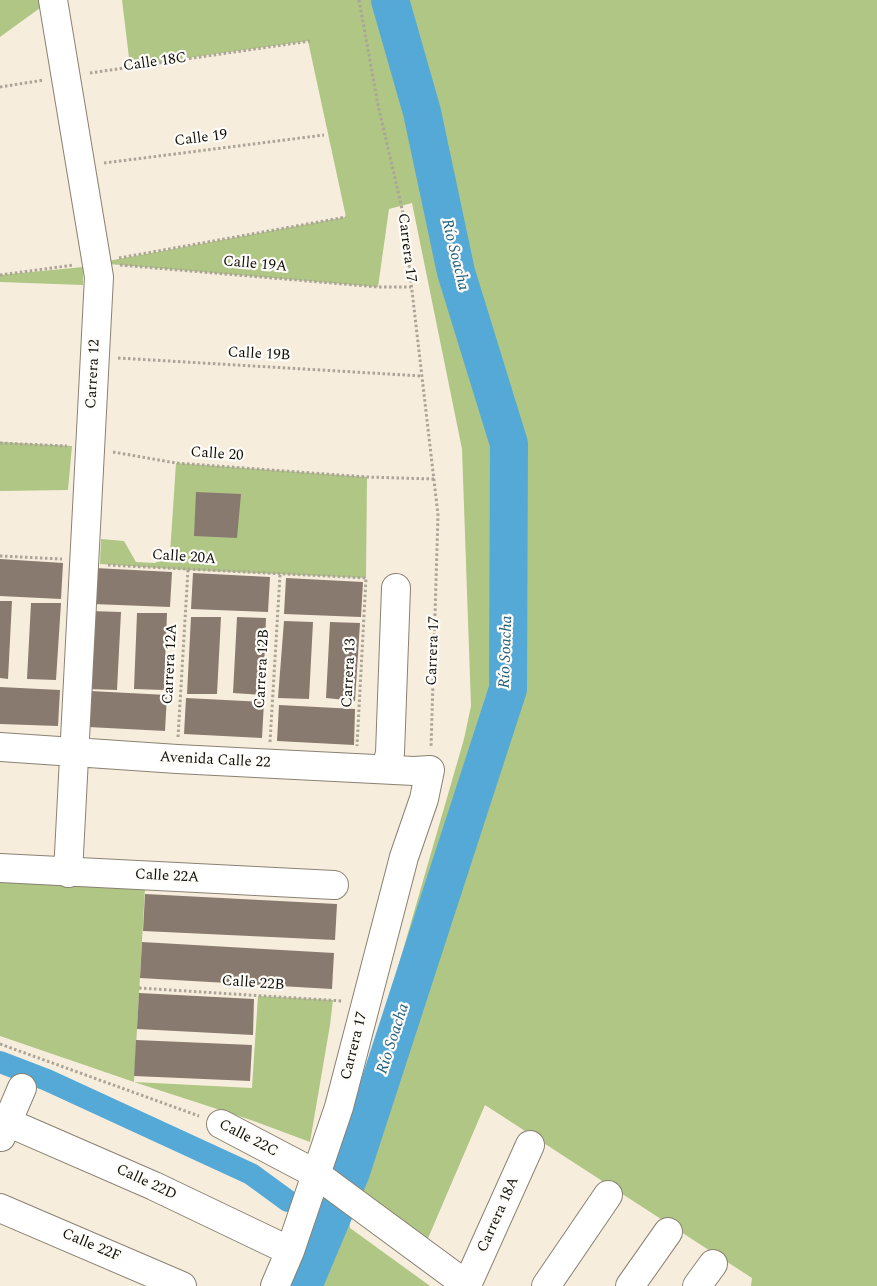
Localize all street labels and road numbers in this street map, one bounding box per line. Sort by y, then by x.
street label: Calle 18C [122,50,188,76]
street label: Calle 19 [174,127,228,151]
street label: Carrera 17 [393,212,419,284]
street label: Calle 19A [222,253,288,277]
street label: Carrera 12 [83,339,105,409]
street label: Calle 19B [227,344,291,366]
street label: Calle 20 [190,444,244,466]
street label: Calle 20A [151,547,217,569]
street label: Carrera 17 [424,616,444,686]
street label: Carrera 12A [160,623,182,705]
street label: Carrera 12B [252,629,274,709]
street label: Carrera 13 [339,638,361,708]
street label: Avenida Calle 22 [159,749,271,773]
street label: Calle 22A [134,866,200,888]
street label: Calle 22B [221,973,285,995]
street label: Carrera 17 [338,1010,372,1082]
street label: Calle 22C [215,1116,281,1162]
street label: Calle 22D [113,1161,179,1205]
street label: Carrera 18A [474,1174,524,1256]
street label: Calle 22F [59,1226,123,1266]

